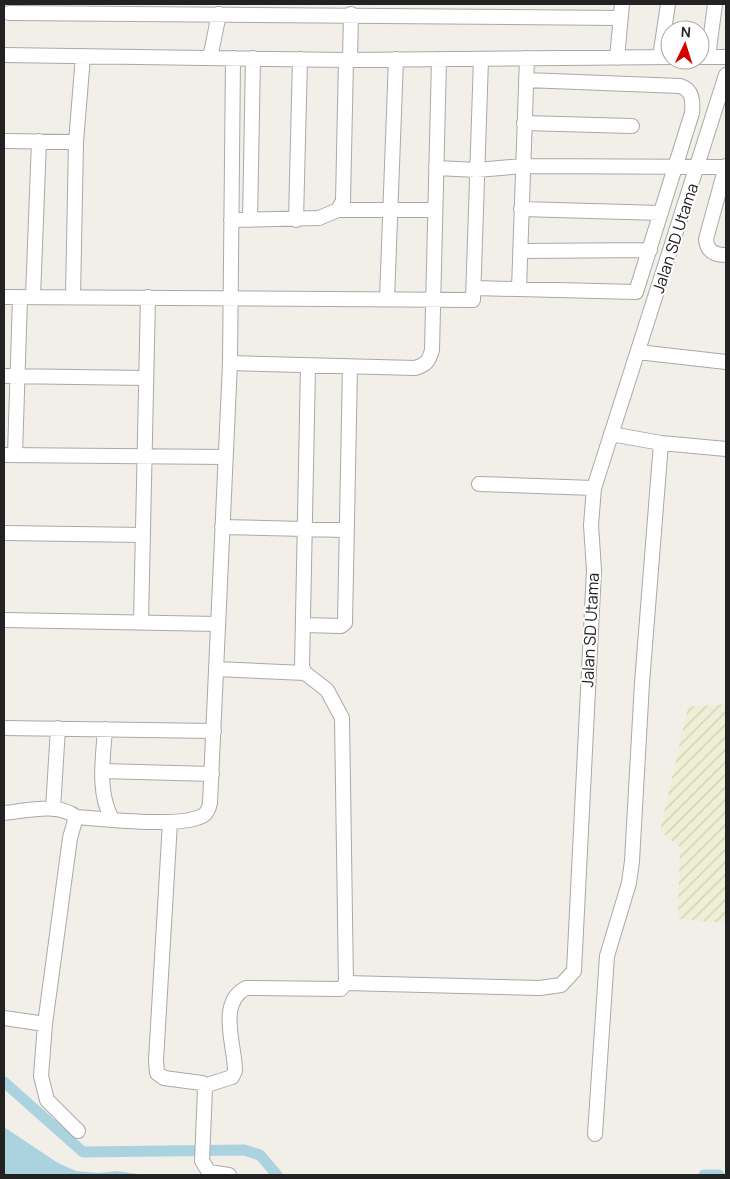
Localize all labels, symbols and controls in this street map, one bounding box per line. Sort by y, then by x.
north arrow [660,20,710,70]
text: N [680,22,692,41]
street label: Jalan SD Utama [647,180,703,296]
street label: Jalan SD Utama [576,572,604,688]

